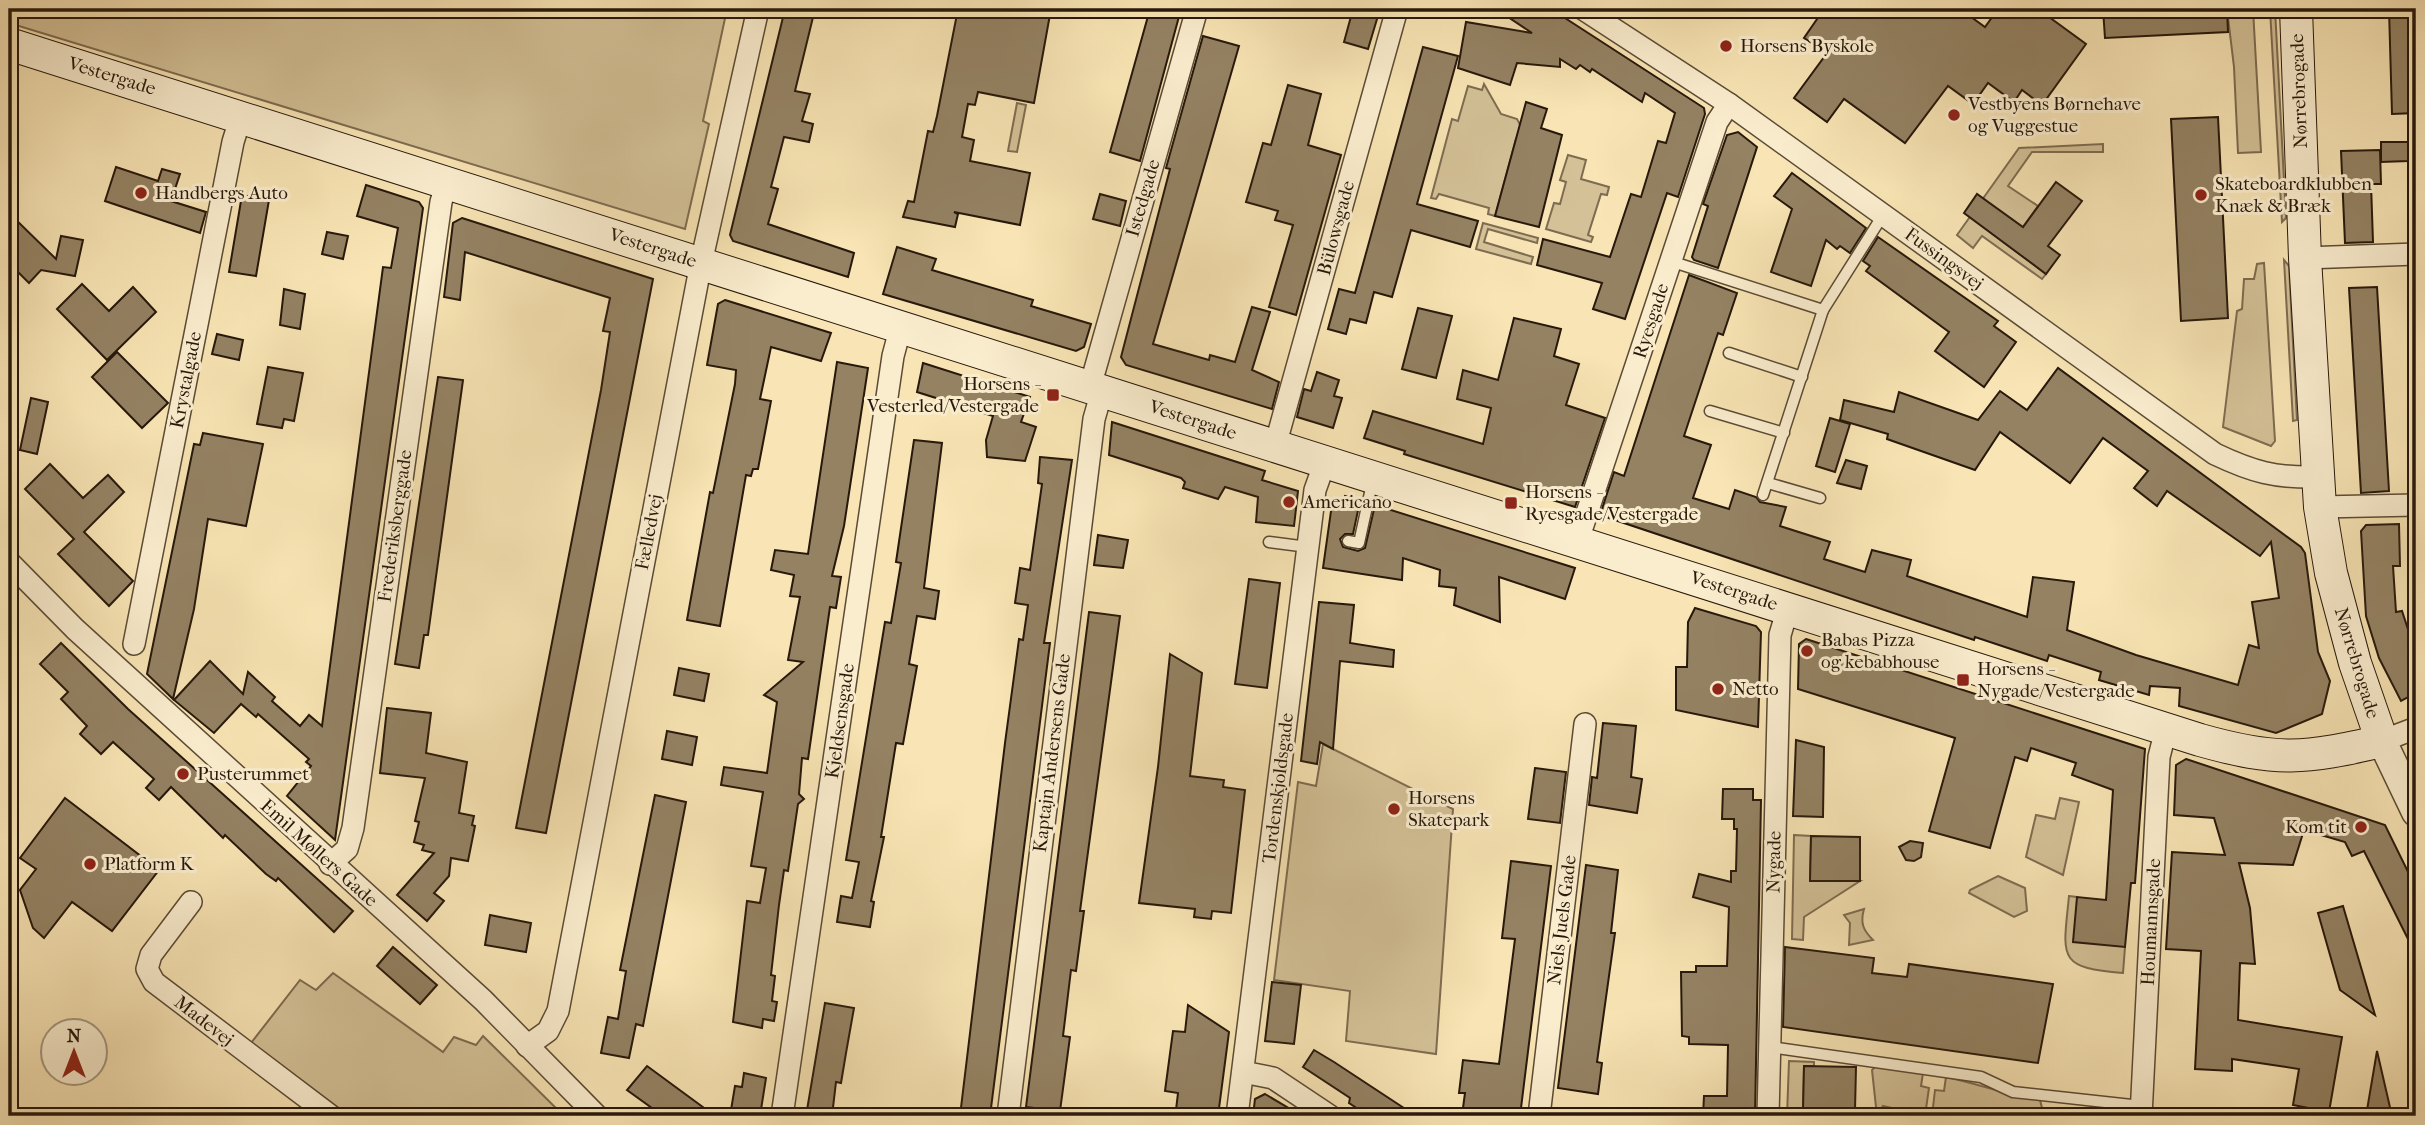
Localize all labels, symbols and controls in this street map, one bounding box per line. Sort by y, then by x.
street label: Nørrebrogade [2286,33,2312,149]
place label: Horsens Byskole [1740,35,1874,57]
marker: Horsens Byskole [1718,38,1734,54]
street label: Vestergade [65,52,159,100]
place label: Vestbyens Børnehave og Vuggestue [1967,93,2141,137]
marker: Vestbyens Børnehave og Vuggestue [1946,107,1962,123]
street label: Istedgade [1121,157,1165,239]
place label: Skateboardklubben Knæk & Bræk [2215,173,2372,217]
street label: Bülowsgade [1313,178,1359,278]
place label: Handbergs Auto [155,182,288,204]
marker: Handbergs Auto [133,185,149,201]
marker: Skateboardklubben Knæk & Bræk [2193,187,2209,203]
street label: Vestergade [606,223,699,272]
street label: Fussingsvej [1900,223,1988,295]
street label: Ryesgade [1629,281,1673,361]
street label: Krystalgade [166,330,206,430]
place label: Horsens - Vesterled/Vestergade [866,373,1042,417]
marker: Horsens - Vesterled/Vestergade [1045,387,1061,403]
street label: Vestergade [1146,395,1239,444]
street label: Frederiksberggade [373,448,417,604]
place label: Horsens - Ryesgade/Vestergade [1525,481,1698,525]
place label: Americano [1302,491,1392,513]
street label: Fælledvej [631,492,667,572]
marker: Americano [1281,494,1297,510]
marker: Horsens - Ryesgade/Vestergade [1503,495,1519,511]
street label: Vestergade [1687,566,1780,615]
street label: Nørrebrogade [2330,605,2384,721]
place label: Babas Pizza og kebabhouse [1821,629,1939,673]
marker: Babas Pizza og kebabhouse [1799,643,1815,659]
street label: Kaptajn Andersens Gade [1029,652,1075,854]
place label: Horsens - Nygade/Vestergade [1977,658,2135,702]
street label: Kjeldsensgade [821,662,859,780]
marker: Horsens - Nygade/Vestergade [1955,672,1971,688]
place label: Netto [1732,678,1779,700]
marker: Netto [1710,681,1726,697]
street label: Tordenskjoldsgade [1258,712,1298,864]
place label: Pusterummet [197,763,309,785]
marker: Pusterummet [175,766,191,782]
place label: Horsens Skatepark [1408,787,1490,831]
street label: Emil Møllers Gade [256,795,382,911]
marker: Horsens Skatepark [1386,801,1402,817]
place label: Kom tit [2285,816,2347,838]
marker: Kom tit [2353,819,2369,835]
street label: Nygade [1762,831,1786,893]
place label: Platform K [104,853,195,875]
street label: Niels Juels Gade [1543,854,1581,986]
marker: Platform K [82,856,98,872]
street label: Houmannsgade [2137,858,2165,986]
street label: Madevej [170,991,238,1051]
north arrow [38,1016,108,1086]
text: N [67,1025,82,1047]

